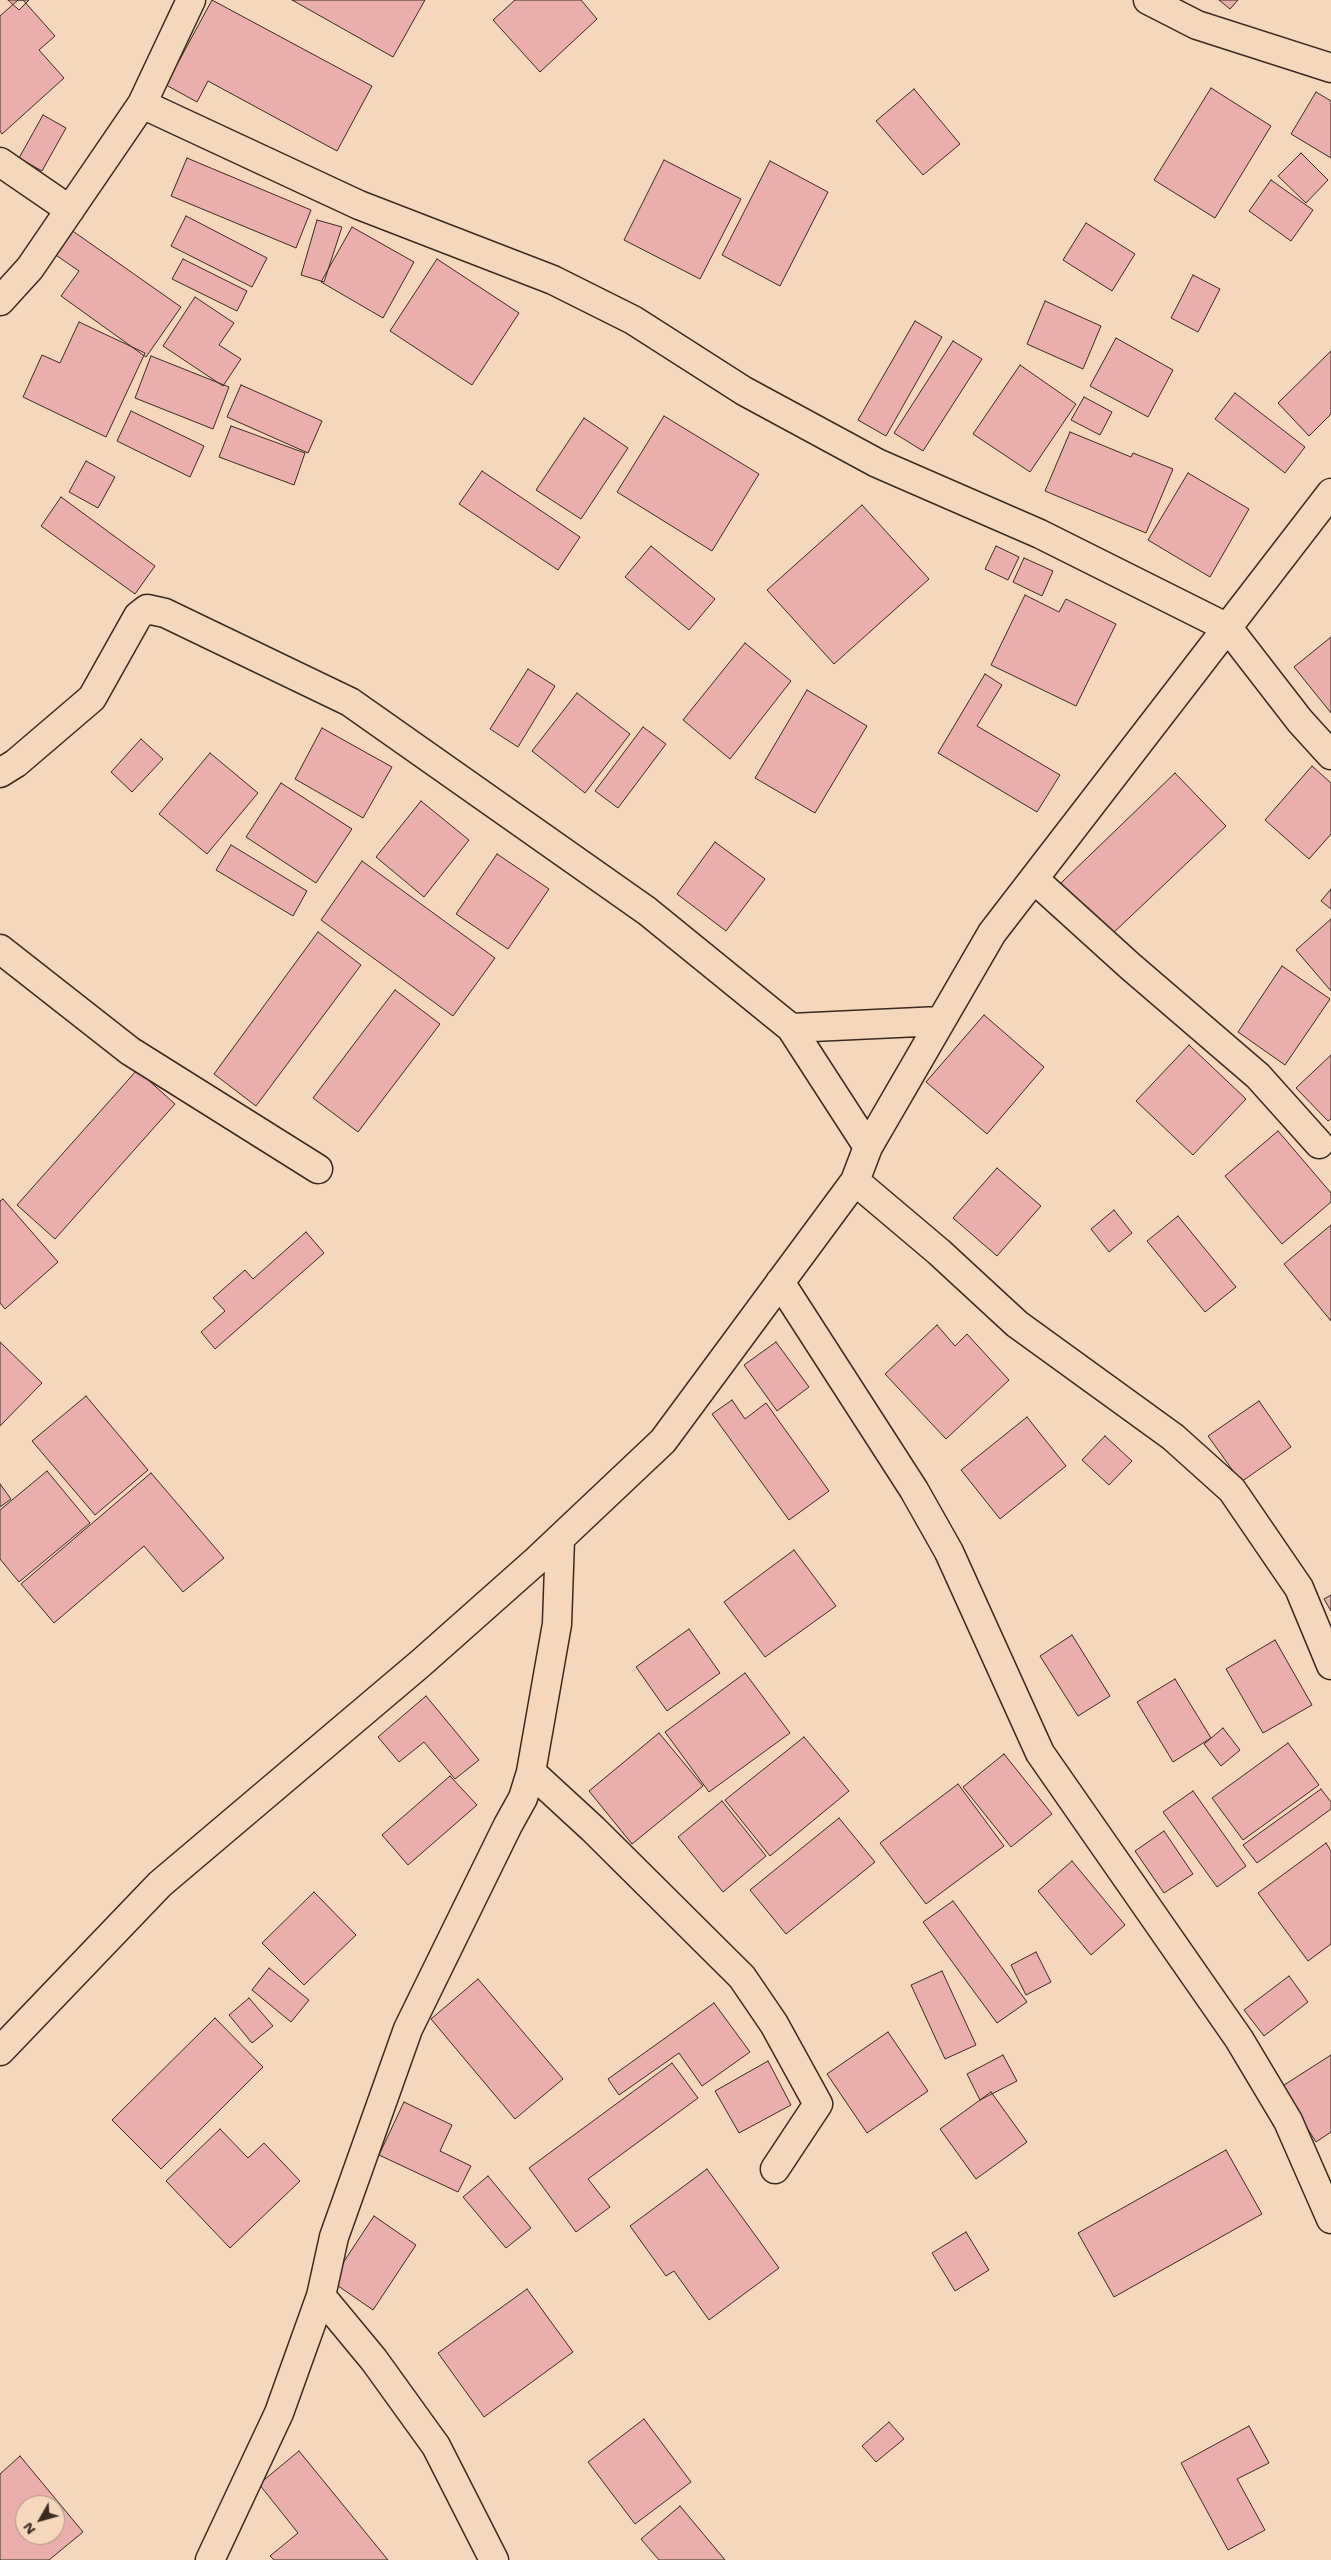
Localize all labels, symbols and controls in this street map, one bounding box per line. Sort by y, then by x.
north arrow [15,2495,65,2545]
text: N [18,2519,39,2539]

